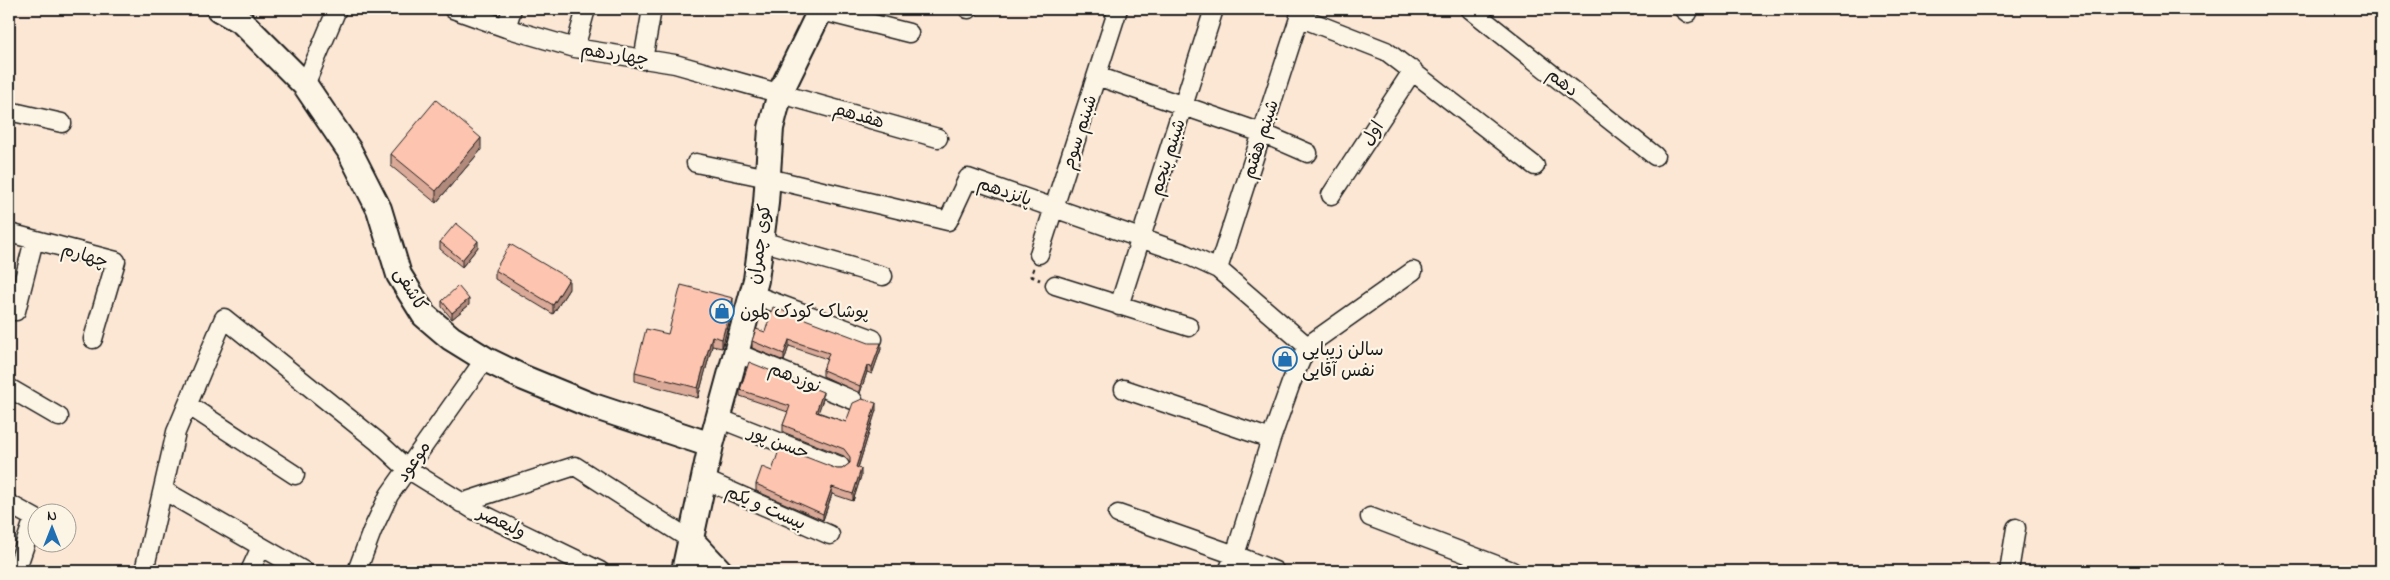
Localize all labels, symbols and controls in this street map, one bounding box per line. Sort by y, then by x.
street label: چهاردهم [579,38,651,74]
street label: دهم [1540,63,1583,104]
street label: شبنم سوم [1057,92,1105,173]
street label: هفدهم [830,97,887,137]
street label: شبنم هفتم [1237,97,1287,182]
street label: شبنم پنجم [1144,116,1194,199]
street label: اول [1356,117,1391,152]
street label: پانزدهم [974,171,1035,214]
street label: کوی چمران [742,202,780,286]
street label: چهارم [58,238,111,276]
street label: کاشفی [386,263,432,317]
shop icon: پوشاک کودک لمون [709,298,735,324]
place label: پوشاک کودک لمون [740,300,869,326]
place label: سالن زیبایی نفس آقایی [1302,338,1384,385]
shop icon: سالن زیبایی نفس آقایی [1272,346,1298,372]
street label: نوزدهم [764,357,824,401]
street label: حسن پور [742,420,813,467]
street label: موعود [391,436,438,488]
street label: بیست و یکم [721,480,809,538]
street label: ولیعصر [471,500,530,546]
north arrow [28,502,78,552]
text: N [47,506,57,527]

